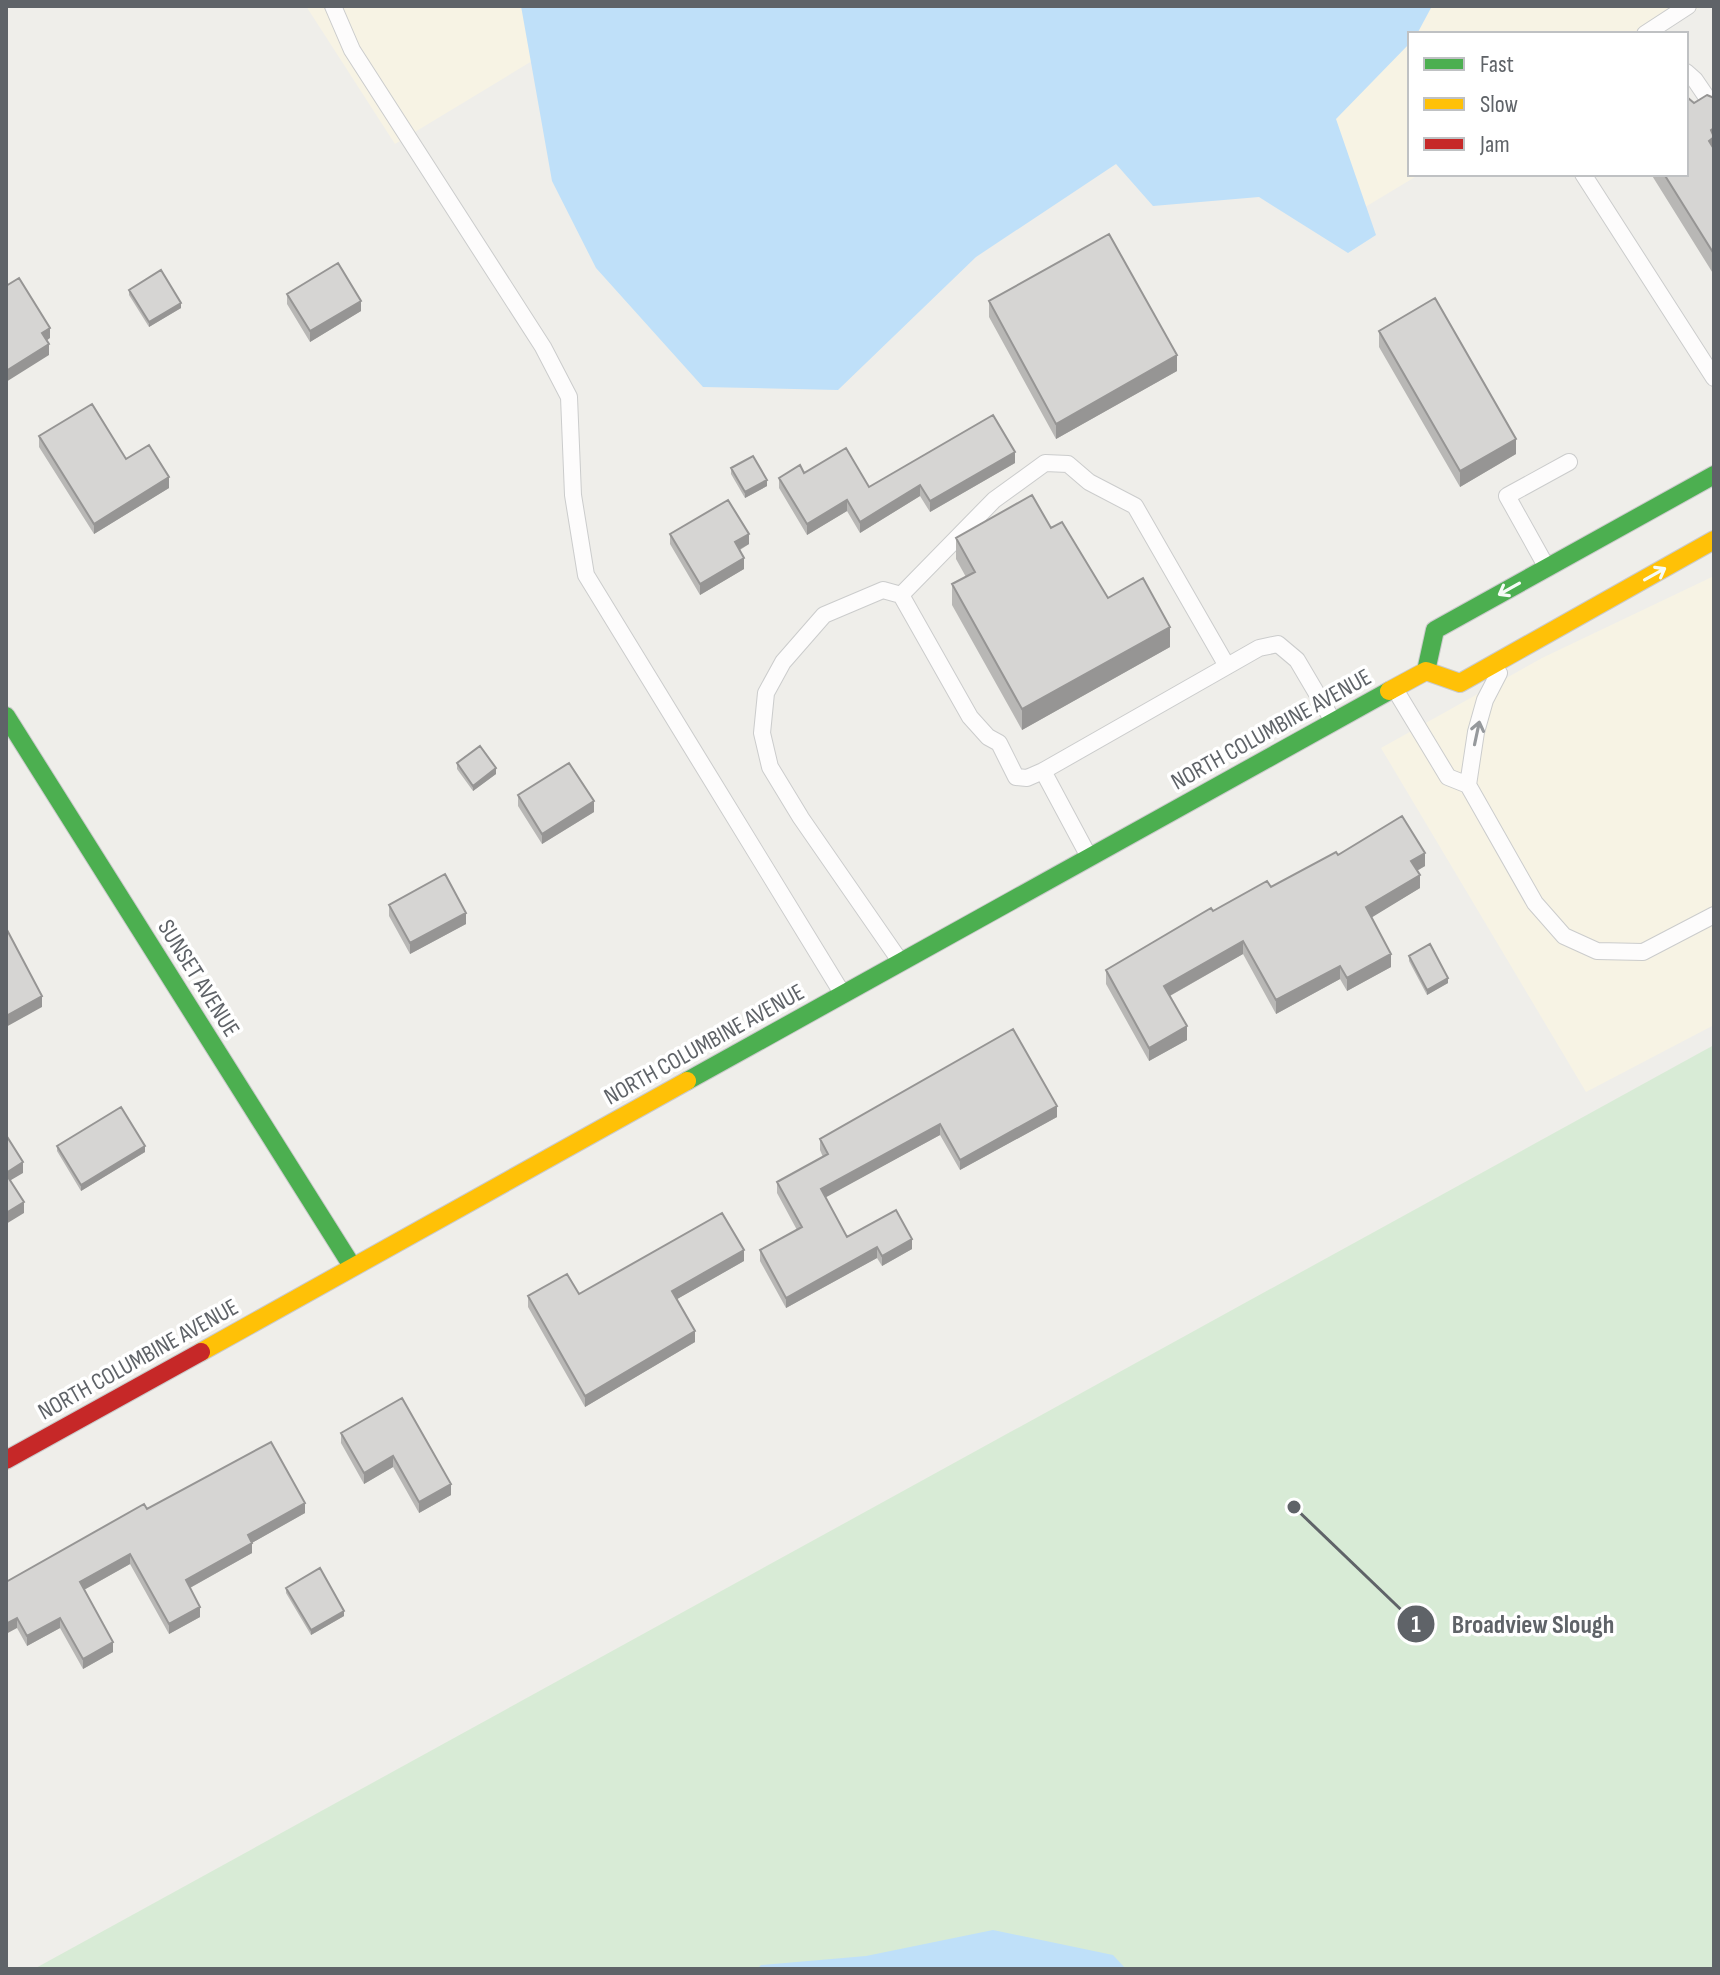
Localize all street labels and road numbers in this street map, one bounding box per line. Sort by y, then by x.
street label: NORTH COLUMBINE AVENUE [1166,662,1376,796]
street label: SUNSET AVENUE [151,914,246,1042]
street label: NORTH COLUMBINE AVENUE [599,977,809,1111]
street label: NORTH COLUMBINE AVENUE [33,1292,243,1426]

